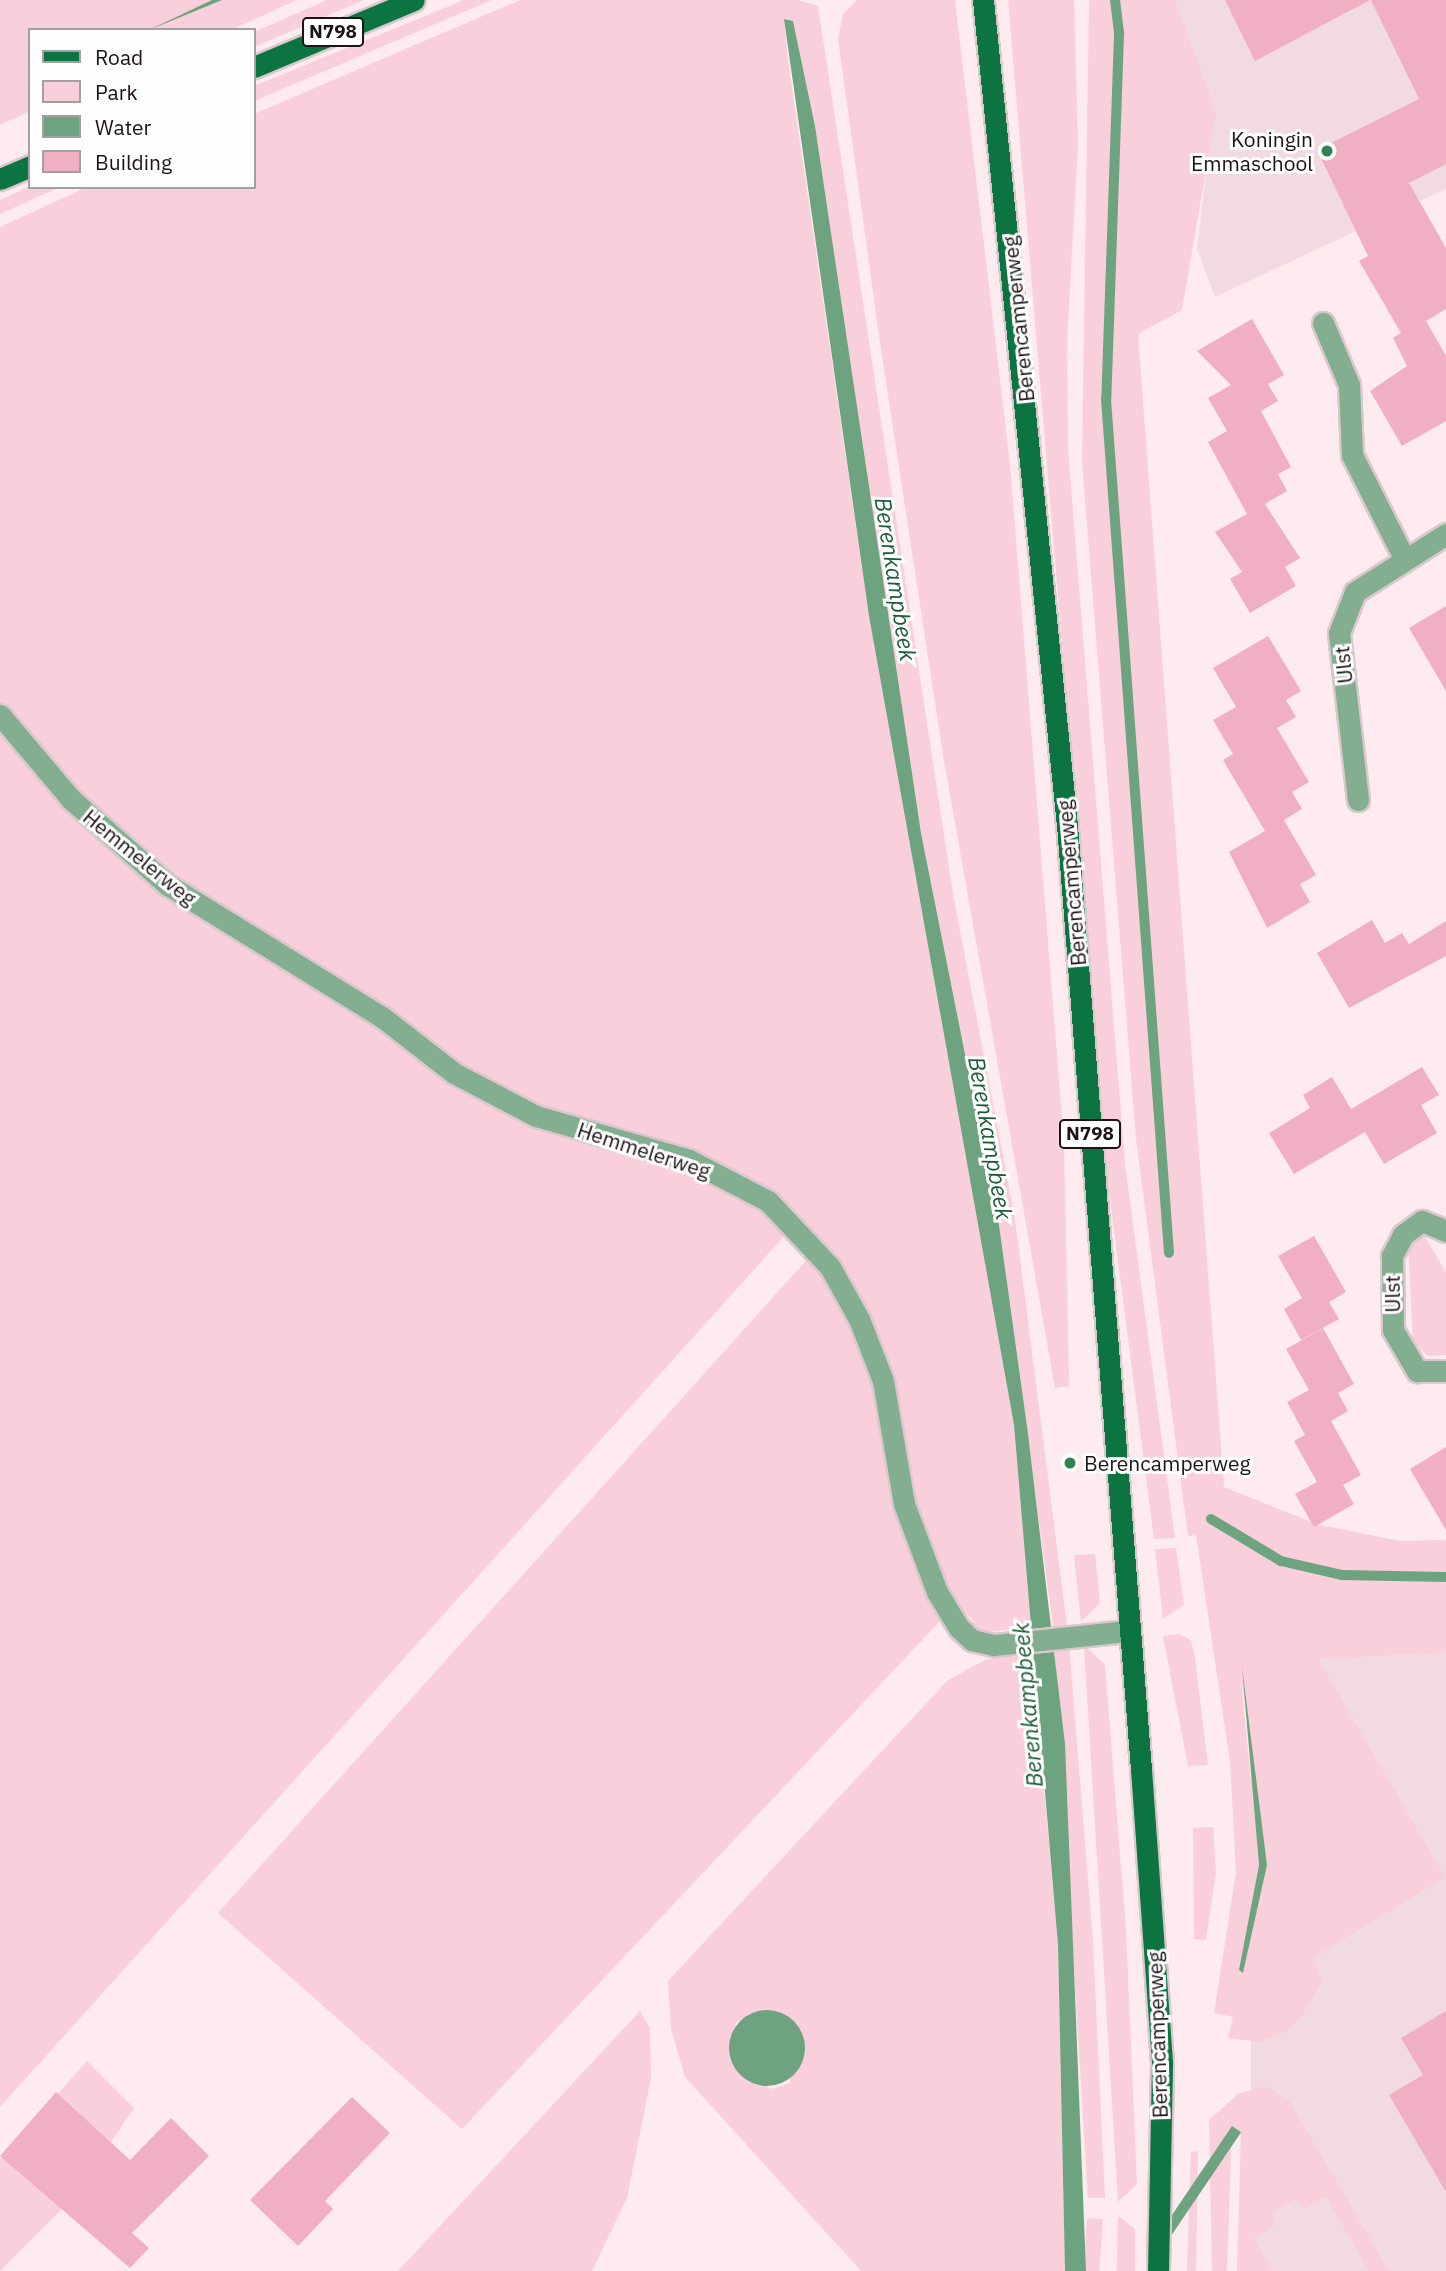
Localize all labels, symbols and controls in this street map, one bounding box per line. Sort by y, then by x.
road number: N798 [302,16,364,48]
legend [28,28,256,189]
text: Road [95,43,143,71]
text: Park [95,78,138,106]
text: Water [95,113,151,141]
place label: Koningin Emmaschool [1191,126,1313,176]
marker: Koningin Emmaschool [1319,143,1335,159]
text: Building [95,148,172,176]
street label: Berencamperweg [997,235,1039,403]
water label: Berenkampbeek [869,495,923,663]
street label: Ulst [1329,645,1357,685]
street label: Berencamperweg [1051,799,1091,967]
street label: Hemmelerweg [78,804,202,910]
water label: Berenkampbeek [963,1054,1019,1222]
street label: Hemmelerweg [574,1117,714,1183]
road number: N798 [1058,1118,1122,1150]
street label: Ulst [1379,1275,1405,1313]
place label: Berencamperweg [1084,1450,1251,1476]
marker: Berencamperweg [1062,1455,1078,1471]
water label: Berenkampbeek [1006,1622,1048,1788]
street label: Berencamperweg [1142,1951,1172,2119]

